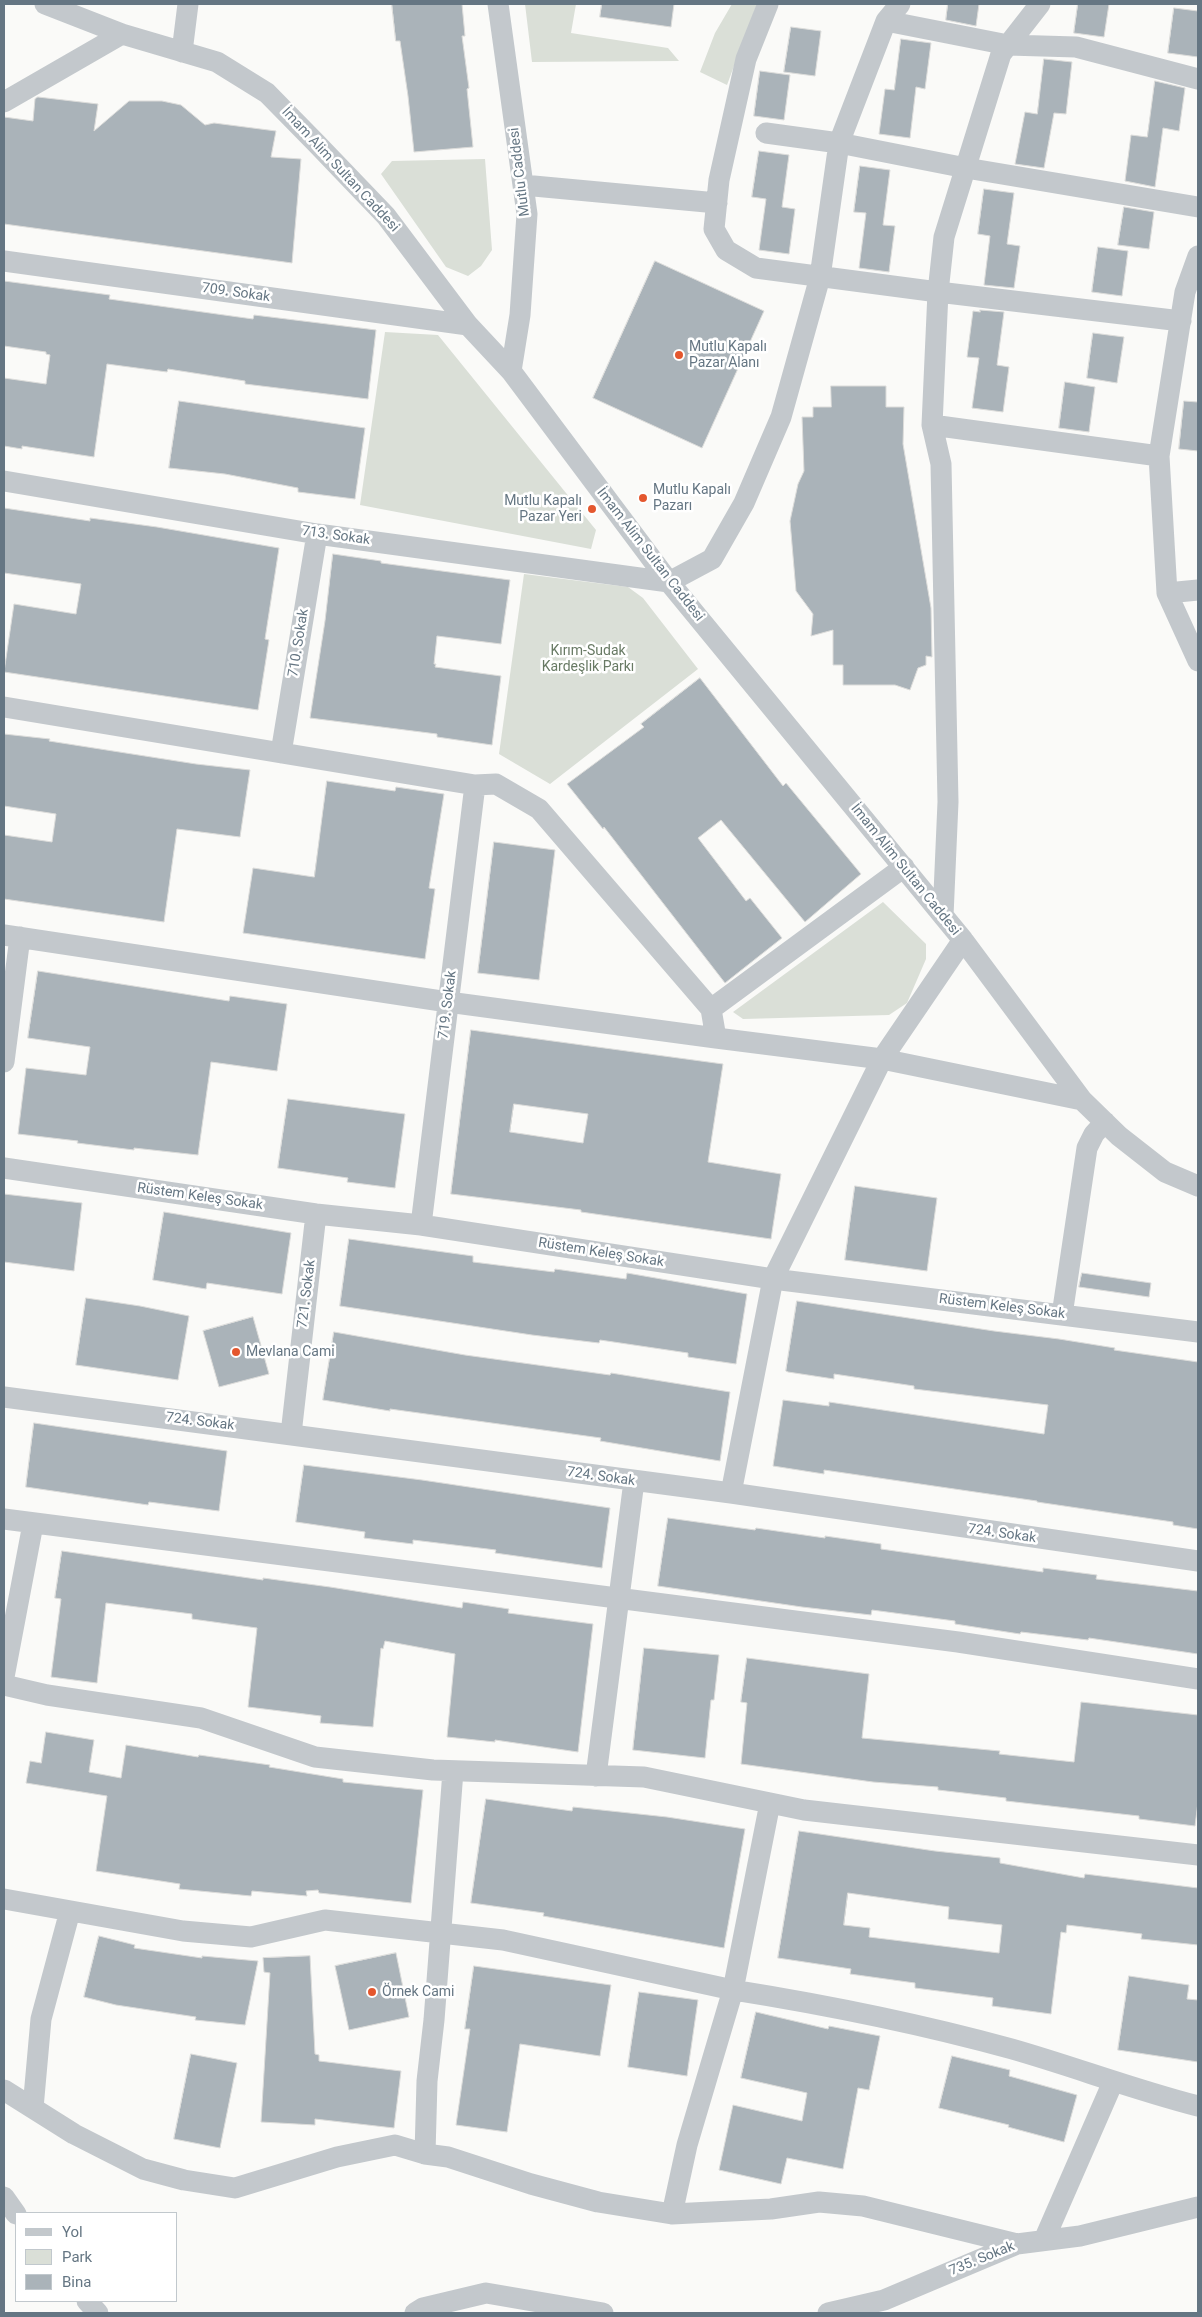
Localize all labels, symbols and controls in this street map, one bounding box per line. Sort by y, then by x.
street label: İmam Alim Sultan Caddesi [278,104,402,236]
street label: Mutlu Caddesi [506,126,534,218]
street label: 709. Sokak [201,280,271,306]
place label: Mutlu Kapalı Pazar Alanı [689,339,767,372]
marker: Mutlu Kapalı Pazar Alanı [673,349,685,361]
place label: Mutlu Kapalı Pazarı [653,482,731,514]
street label: İmam Alim Sultan Caddesi [593,485,707,625]
marker: Mutlu Kapalı Pazarı [637,492,649,504]
place label: Mutlu Kapalı Pazar Yeri [504,493,582,526]
marker: Mutlu Kapalı Pazar Yeri [586,503,598,515]
street label: 713. Sokak [301,523,371,549]
street label: 710. Sokak [285,608,313,678]
park label: Kırım-Sudak Kardeşlik Parkı [542,643,634,676]
street label: İmam Alim Sultan Caddesi [847,801,963,939]
street label: 719. Sokak [435,970,461,1040]
street label: Rüstem Keleş Sokak [136,1180,264,1214]
street label: Rüstem Keleş Sokak [537,1235,665,1271]
street label: 721. Sokak [294,1259,320,1329]
street label: Rüstem Keleş Sokak [938,1291,1066,1323]
place label: Mevlana Cami [246,1344,335,1360]
marker: Mevlana Cami [230,1346,242,1358]
street label: 724. Sokak [165,1409,235,1435]
street label: 724. Sokak [566,1464,636,1490]
street label: 724. Sokak [967,1521,1037,1547]
place label: Örnek Cami [382,1984,455,2000]
marker: Örnek Cami [366,1986,378,1998]
legend [15,2212,178,2302]
text: Yol [62,2223,83,2241]
street label: 735. Sokak [947,2238,1017,2280]
text: Park [62,2248,92,2266]
text: Bina [62,2273,91,2291]

